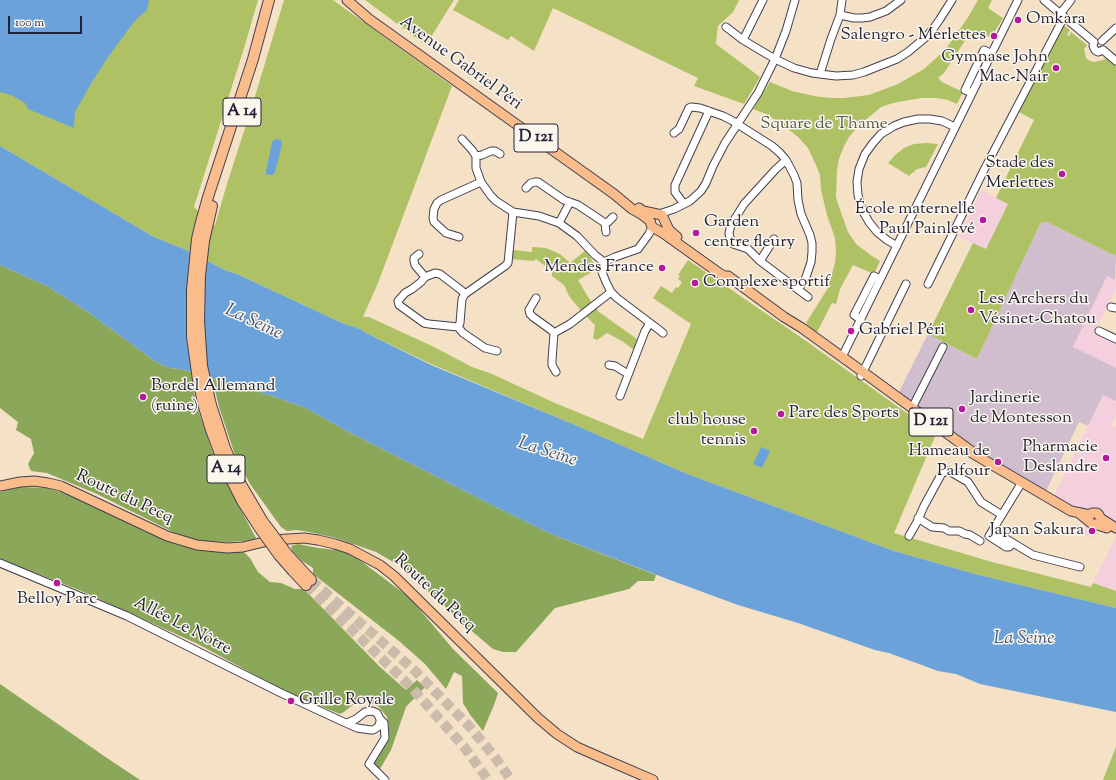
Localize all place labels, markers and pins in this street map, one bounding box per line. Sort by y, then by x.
place label: Omkara [1026,10,1086,30]
marker: Omkara [1013,15,1023,25]
place label: Salengro - Merlettes [840,26,986,46]
marker: Salengro - Merlettes [989,31,999,41]
place label: Gymnase John Mac-Nair [941,48,1048,88]
marker: Gymnase John Mac-Nair [1051,63,1061,73]
place label: Stade des Merlettes [985,154,1054,194]
marker: Stade des Merlettes [1057,169,1067,179]
place label: École maternelle Paul Painlevé [855,200,975,240]
place label: Garden centre fleury [704,213,795,253]
marker: École maternelle Paul Painlevé [978,215,988,225]
marker: Garden centre fleury [691,228,701,238]
place label: Mendes France [544,258,654,278]
marker: Mendes France [657,263,667,273]
place label: Complexe sportif [703,273,830,293]
marker: Complexe sportif [690,278,700,288]
place label: Les Archers du Vésinet-Chatou [979,290,1096,330]
marker: Les Archers du Vésinet-Chatou [966,305,976,315]
place label: Gabriel Péri [859,321,945,341]
marker: Gabriel Péri [846,326,856,336]
place label: Bordel Allemand (ruine) [151,377,275,417]
place label: Jardinerie de Montesson [970,389,1072,429]
marker: Bordel Allemand (ruine) [138,392,148,402]
place label: Parc des Sports [789,404,899,424]
marker: Jardinerie de Montesson [957,404,967,414]
marker: Parc des Sports [776,409,786,419]
place label: club house tennis [668,411,746,451]
marker: club house tennis [749,426,759,436]
place label: Pharmacie Deslandre [1022,438,1098,478]
place label: Hameau de Palfour [909,442,990,482]
marker: Pharmacie Deslandre [1101,453,1111,463]
marker: Hameau de Palfour [993,457,1003,467]
place label: Japan Sakura [990,521,1084,541]
marker: Japan Sakura [1087,526,1097,536]
marker: Belloy Parc [52,578,62,588]
place label: Belloy Parc [17,590,97,610]
place label: Grille Royale [299,691,394,711]
marker: Grille Royale [286,696,296,706]

